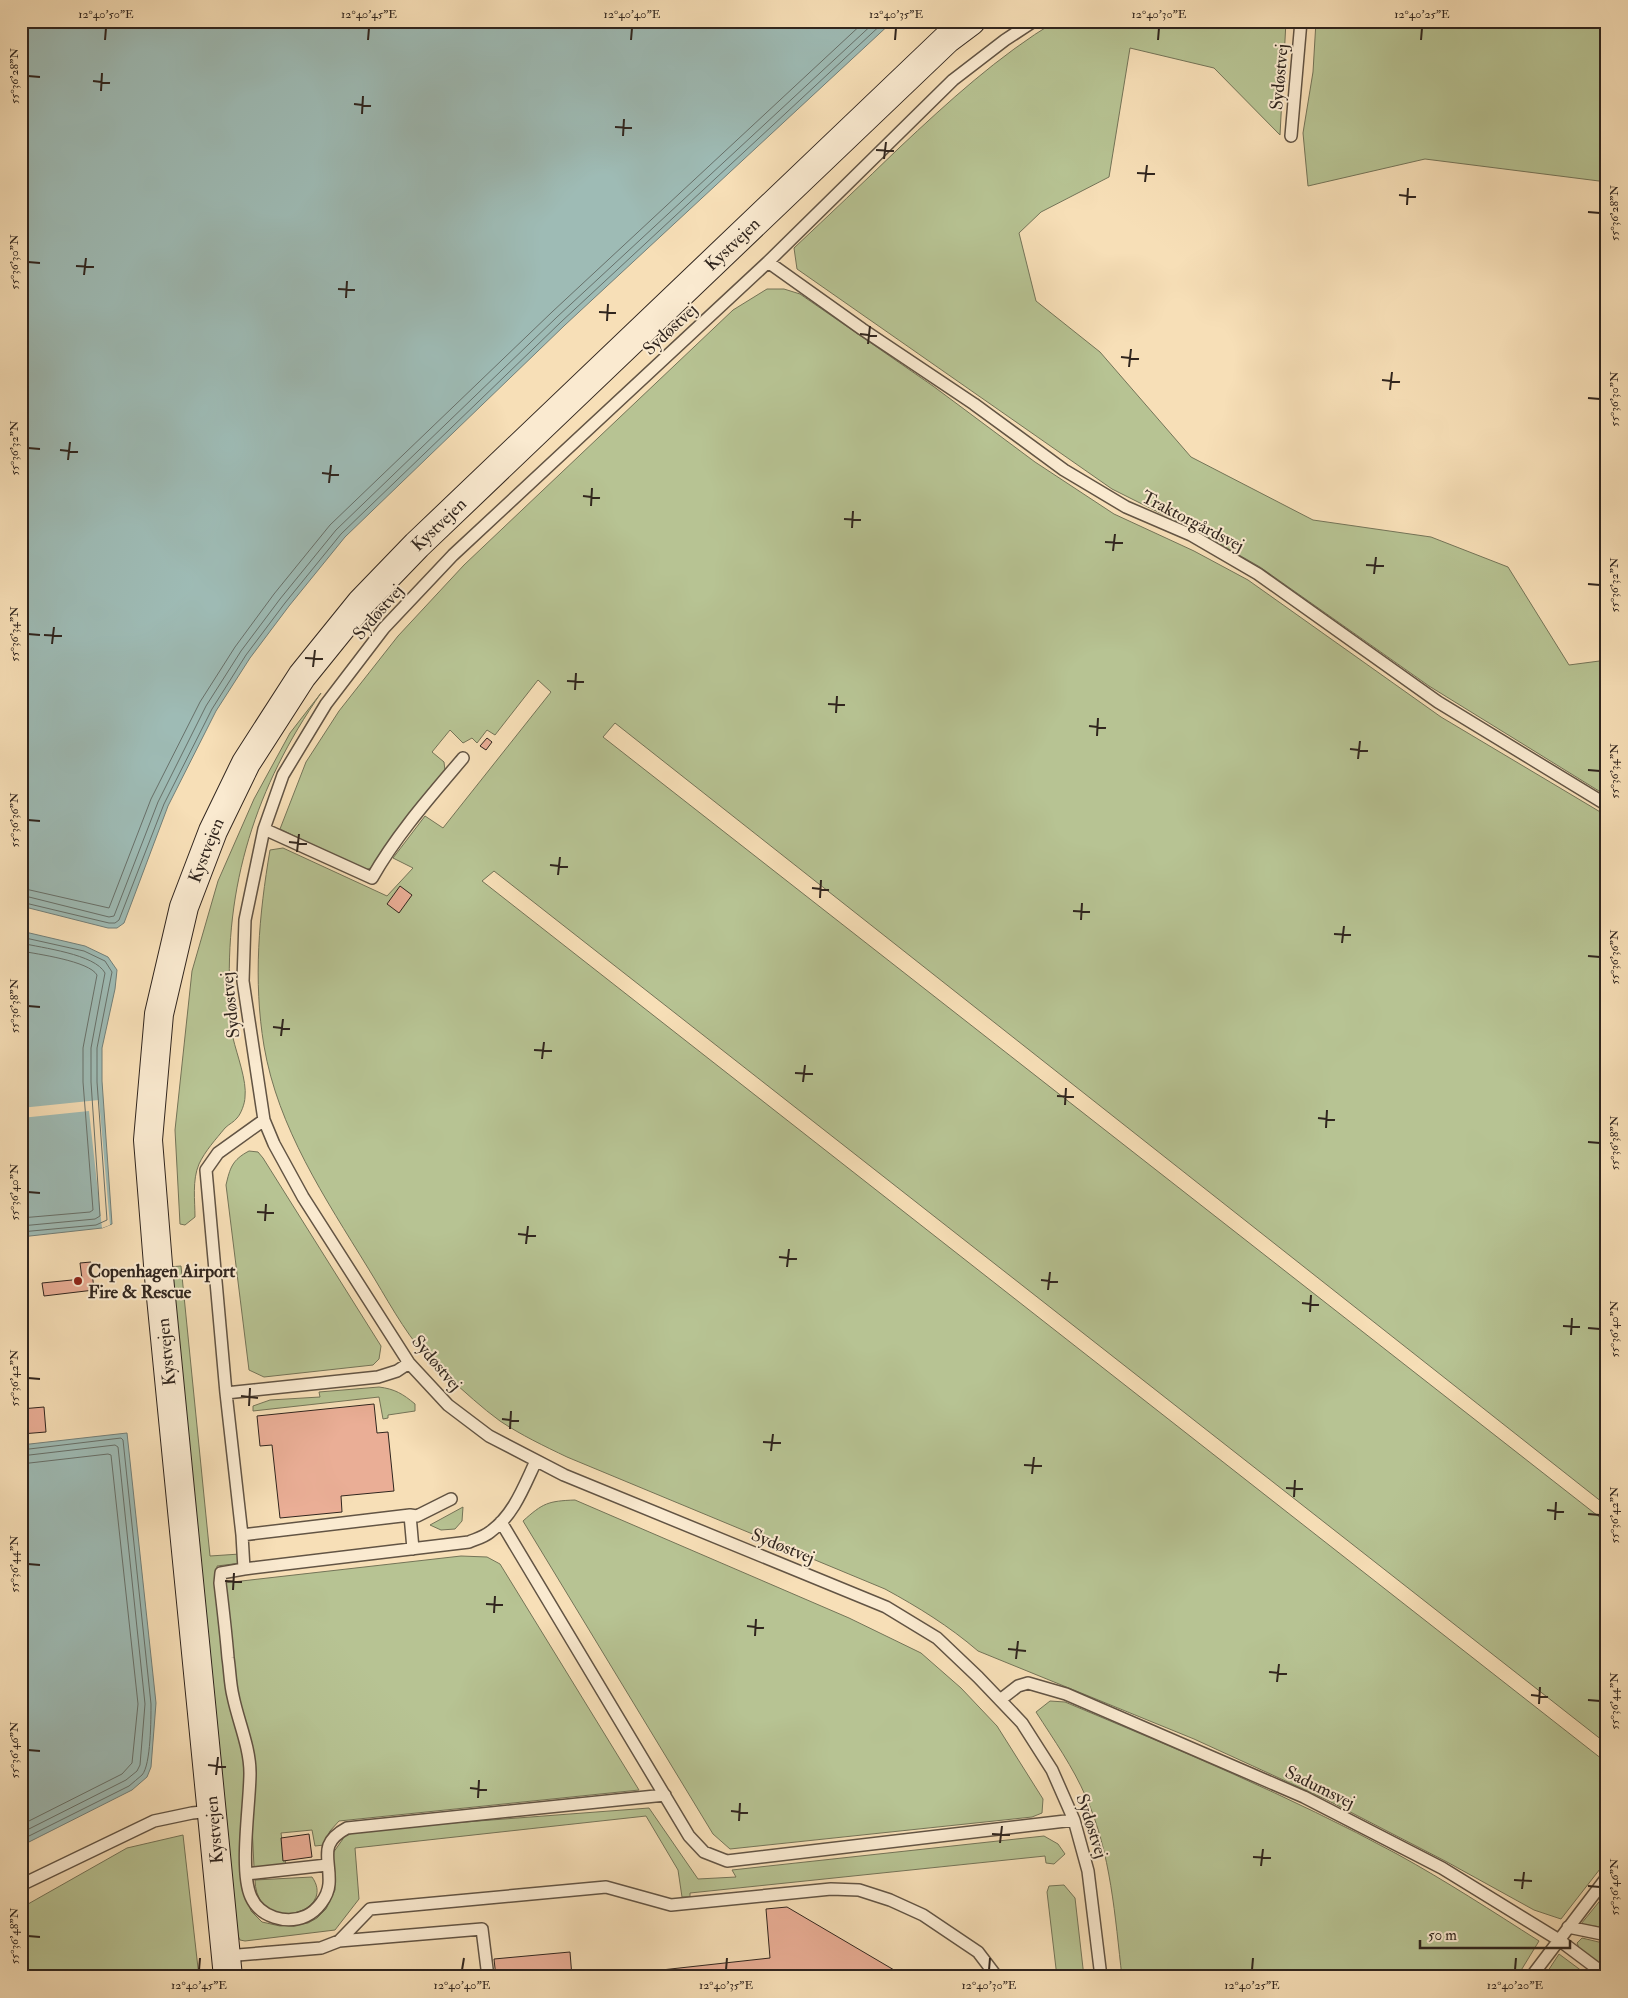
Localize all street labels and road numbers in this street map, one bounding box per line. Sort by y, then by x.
street label: Sydøstvej [1265,43,1294,111]
street label: Kystvejen [700,213,765,276]
street label: Sydøstvej [638,298,702,360]
street label: Traktorgårdsvej [1138,486,1248,557]
street label: Kystvejen [406,493,472,557]
street label: Sydøstvej [348,580,409,645]
street label: Kystvejen [183,814,230,886]
street label: Sydøstvej [216,971,245,1039]
street label: Kystvejen [152,1317,181,1387]
street label: Sydøstvej [406,1330,467,1396]
street label: Sydøstvej [748,1523,818,1570]
street label: Sadumsvej [1281,1761,1359,1814]
street label: Sydøstvej [1070,1791,1113,1861]
street label: Kystvejen [200,1795,229,1865]

